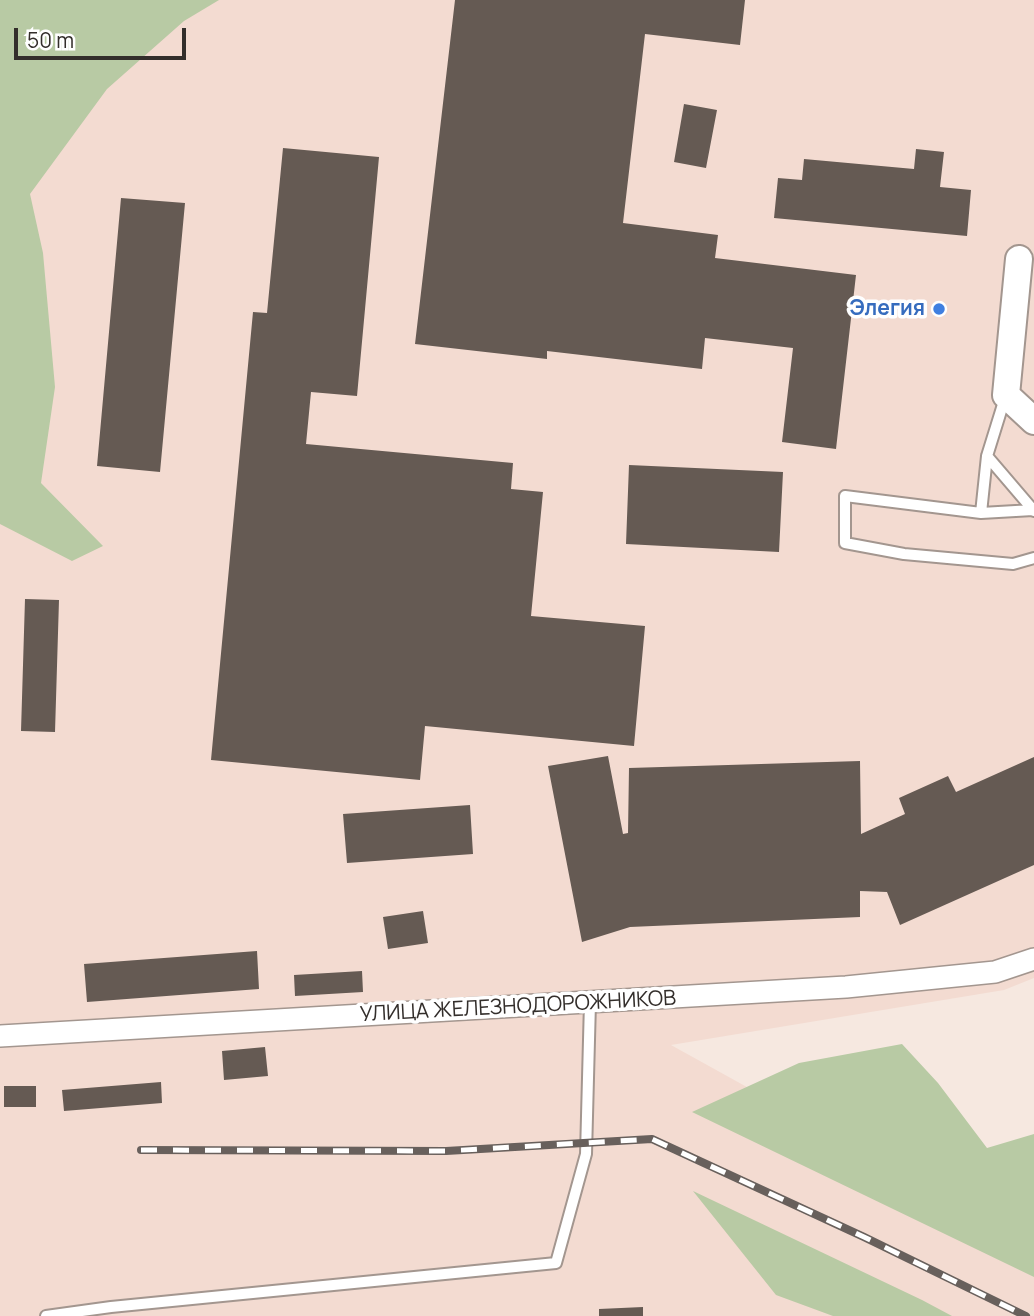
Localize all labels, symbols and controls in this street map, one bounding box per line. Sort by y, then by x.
scale bar [18,14,189,58]
text: 50 m [27,26,74,54]
place label: Элегия [849,296,925,322]
marker: Элегия [931,301,947,317]
street label: УЛИЦА ЖЕЛЕЗНОДОРОЖНИКОВ [359,986,677,1028]

